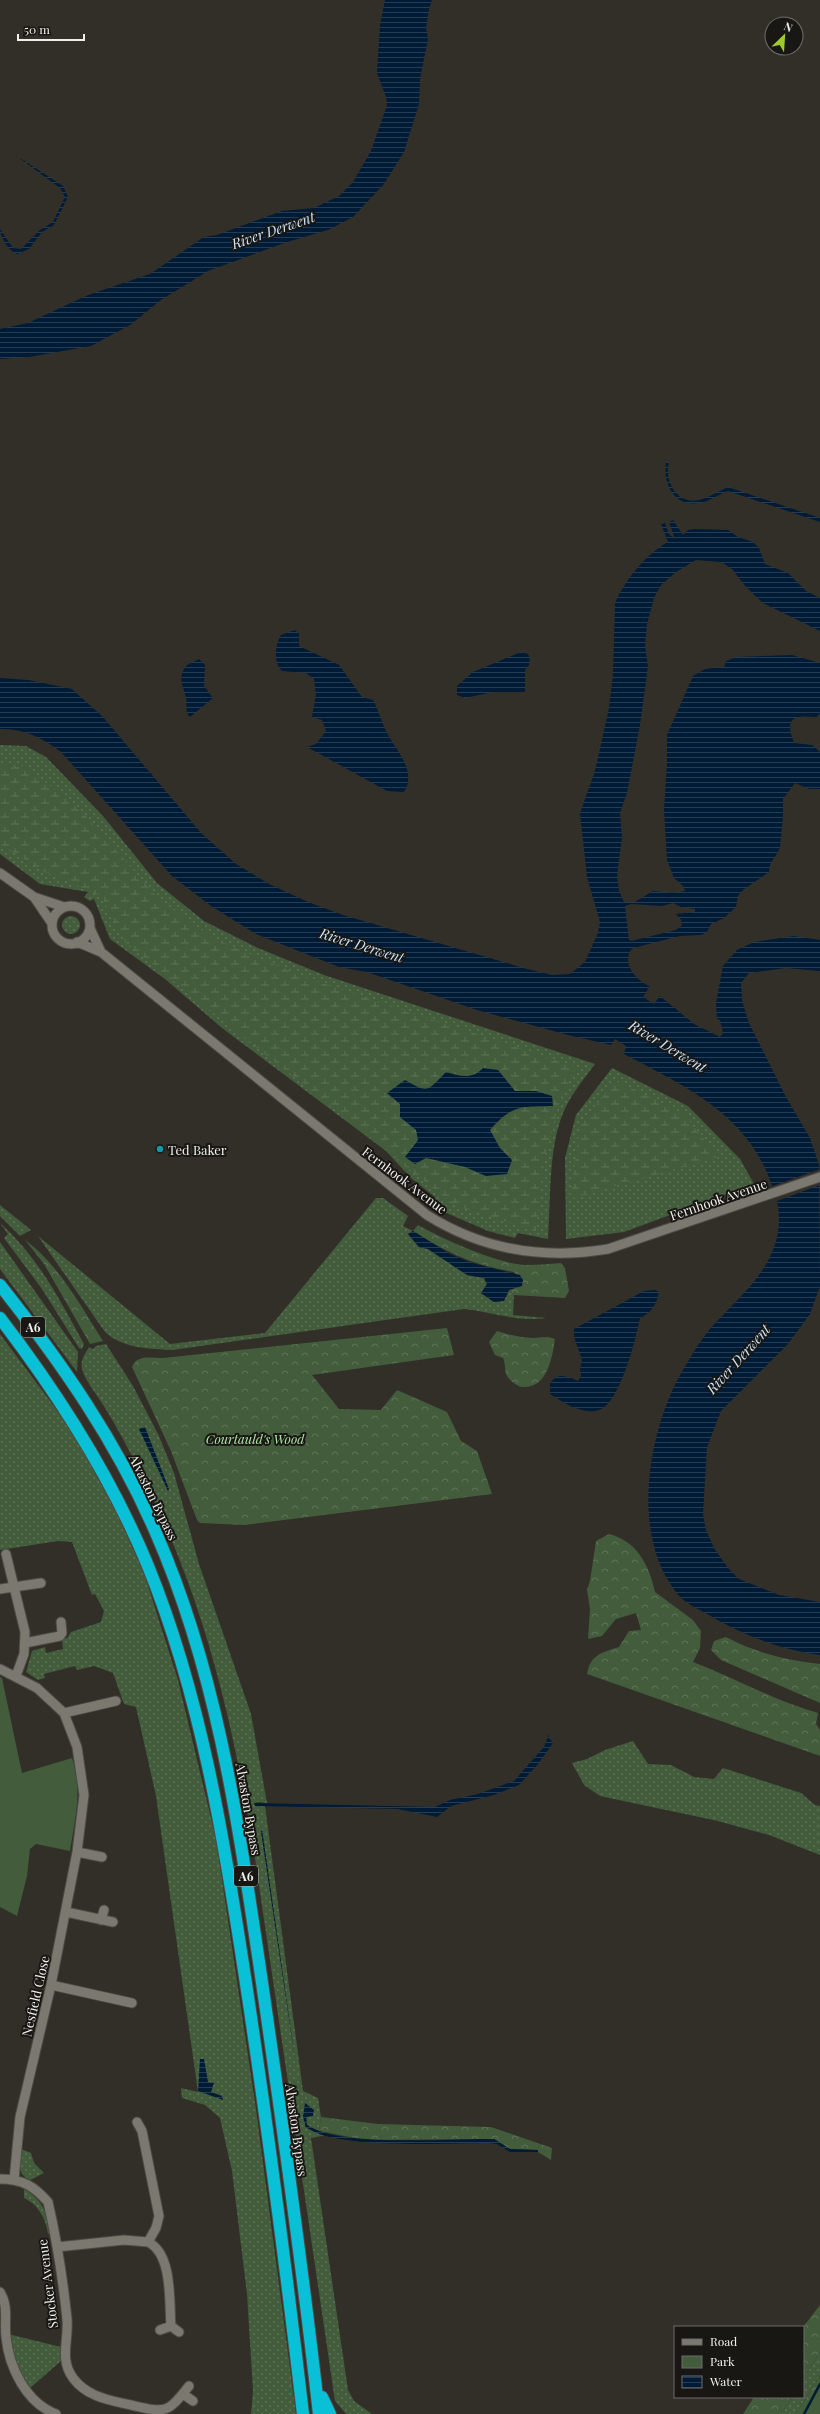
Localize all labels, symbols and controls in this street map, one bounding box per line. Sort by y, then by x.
scale bar [18,16,84,42]
north arrow [764,16,804,56]
text: N [782,18,795,35]
text: 50 m [24,21,50,37]
water label: River Derwent [228,206,318,253]
water label: River Derwent [317,923,408,967]
water label: River Derwent [625,1015,711,1077]
place label: Ted Baker [168,1141,227,1158]
street label: Fernhook Avenue [359,1143,451,1218]
marker: Ted Baker [155,1144,165,1154]
street label: Fernhook Avenue [667,1174,769,1224]
road number: A6 [21,1317,45,1337]
water label: River Derwent [701,1319,775,1398]
park label: Courtauld's Wood [206,1430,305,1447]
street label: Alvaston Bypass [125,1450,182,1543]
street label: Alvaston Bypass [232,1761,266,1857]
road number: A6 [234,1866,258,1886]
street label: Nesfield Close [17,1954,53,2038]
street label: Alvaston Bypass [282,2082,312,2178]
street label: Stocker Avenue [33,2238,61,2330]
legend [674,2326,804,2398]
text: Road [710,2333,737,2349]
text: Park [710,2353,735,2369]
text: Water [709,2373,743,2389]

